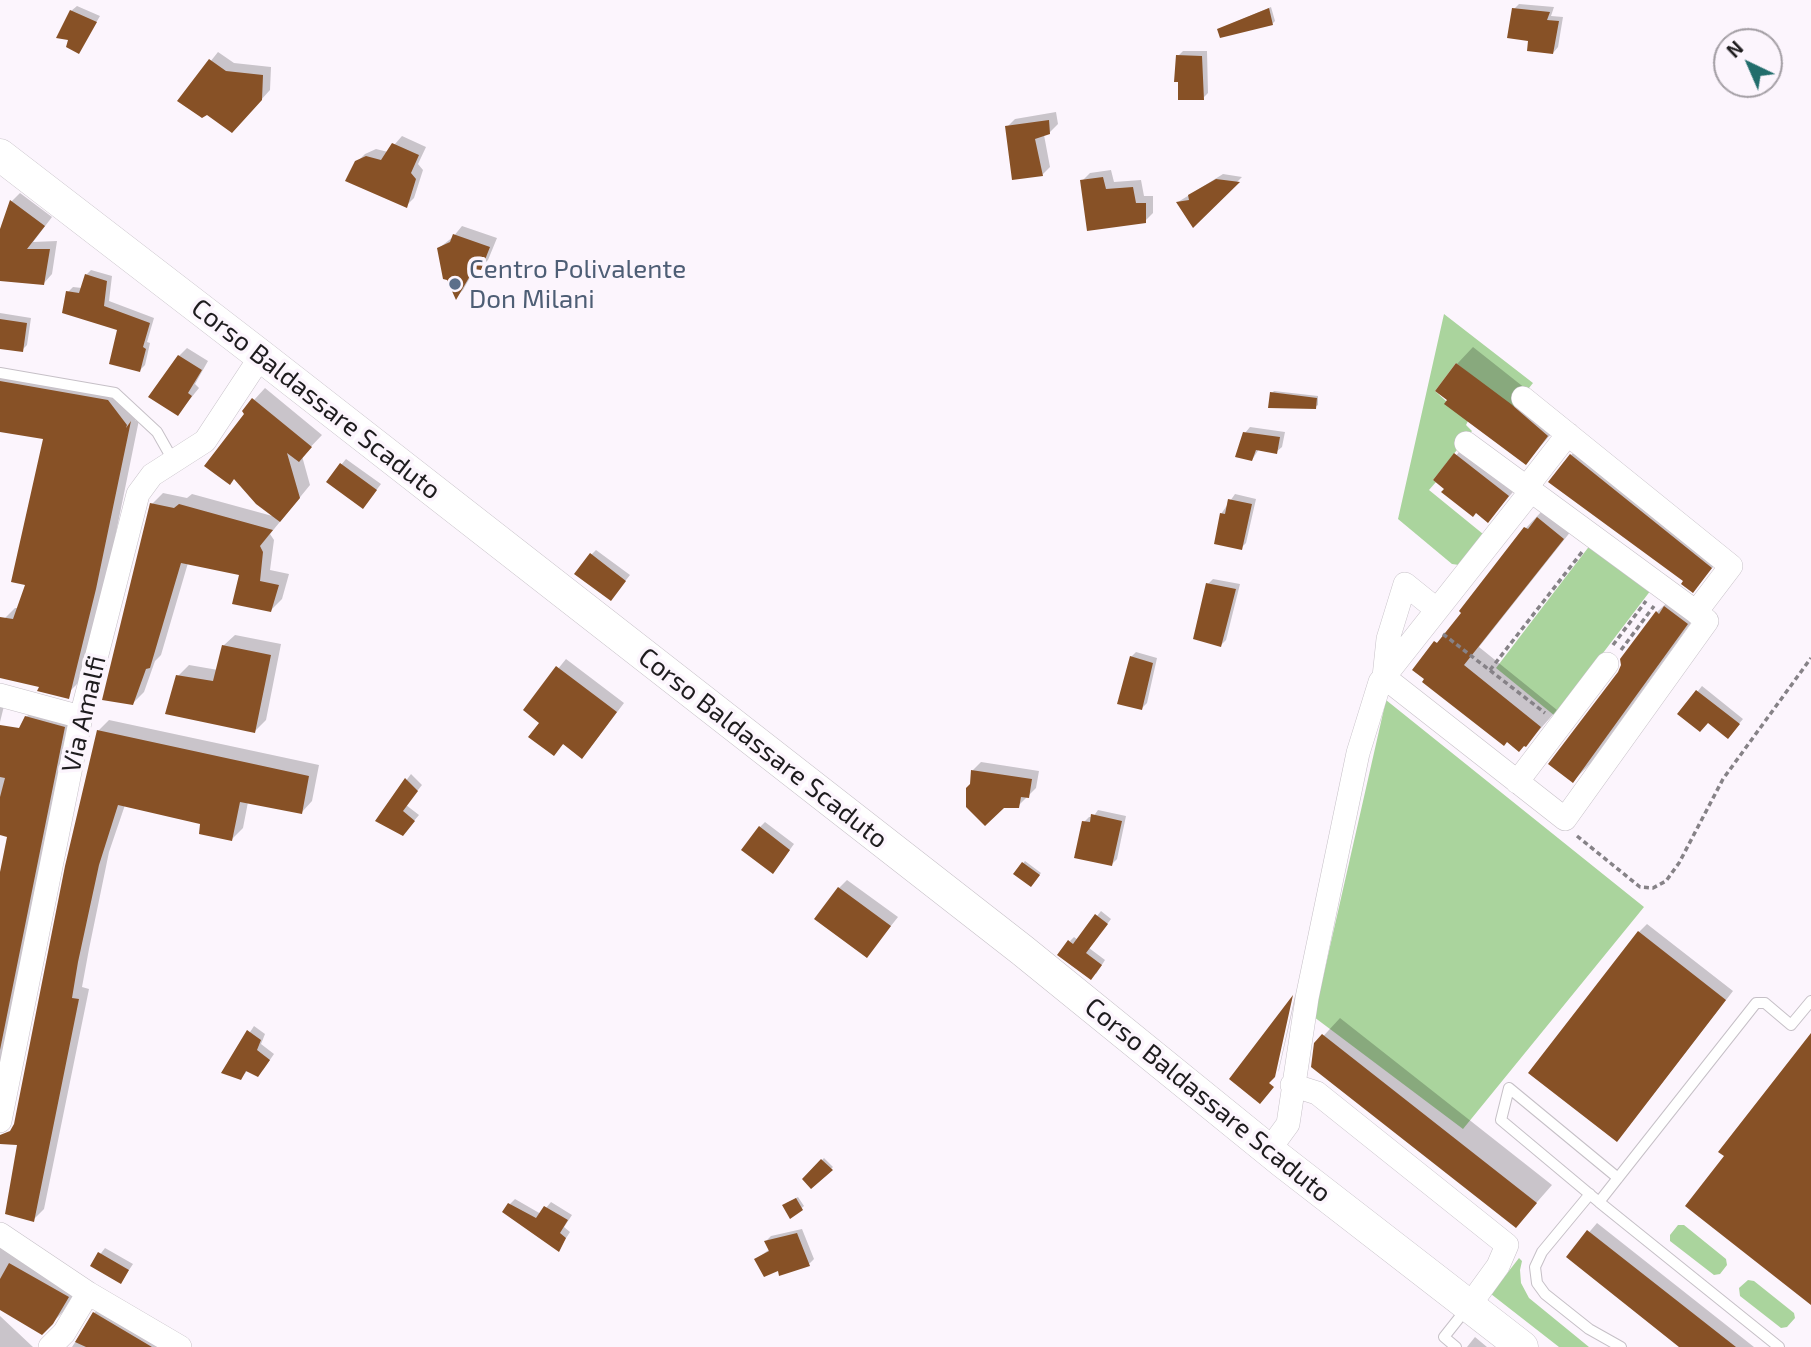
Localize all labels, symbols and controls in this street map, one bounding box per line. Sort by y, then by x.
north arrow [1713,28,1783,98]
text: N [1722,36,1747,62]
place label: Centro Polivalente Don Milani [469,253,686,314]
marker: Centro Polivalente Don Milani [447,276,463,292]
street label: Corso Baldassare Scaduto [185,292,447,506]
street label: Corso Baldassare Scaduto [632,641,894,855]
street label: Via Amalfi [55,653,113,775]
street label: Corso Baldassare Scaduto [1079,991,1337,1209]

